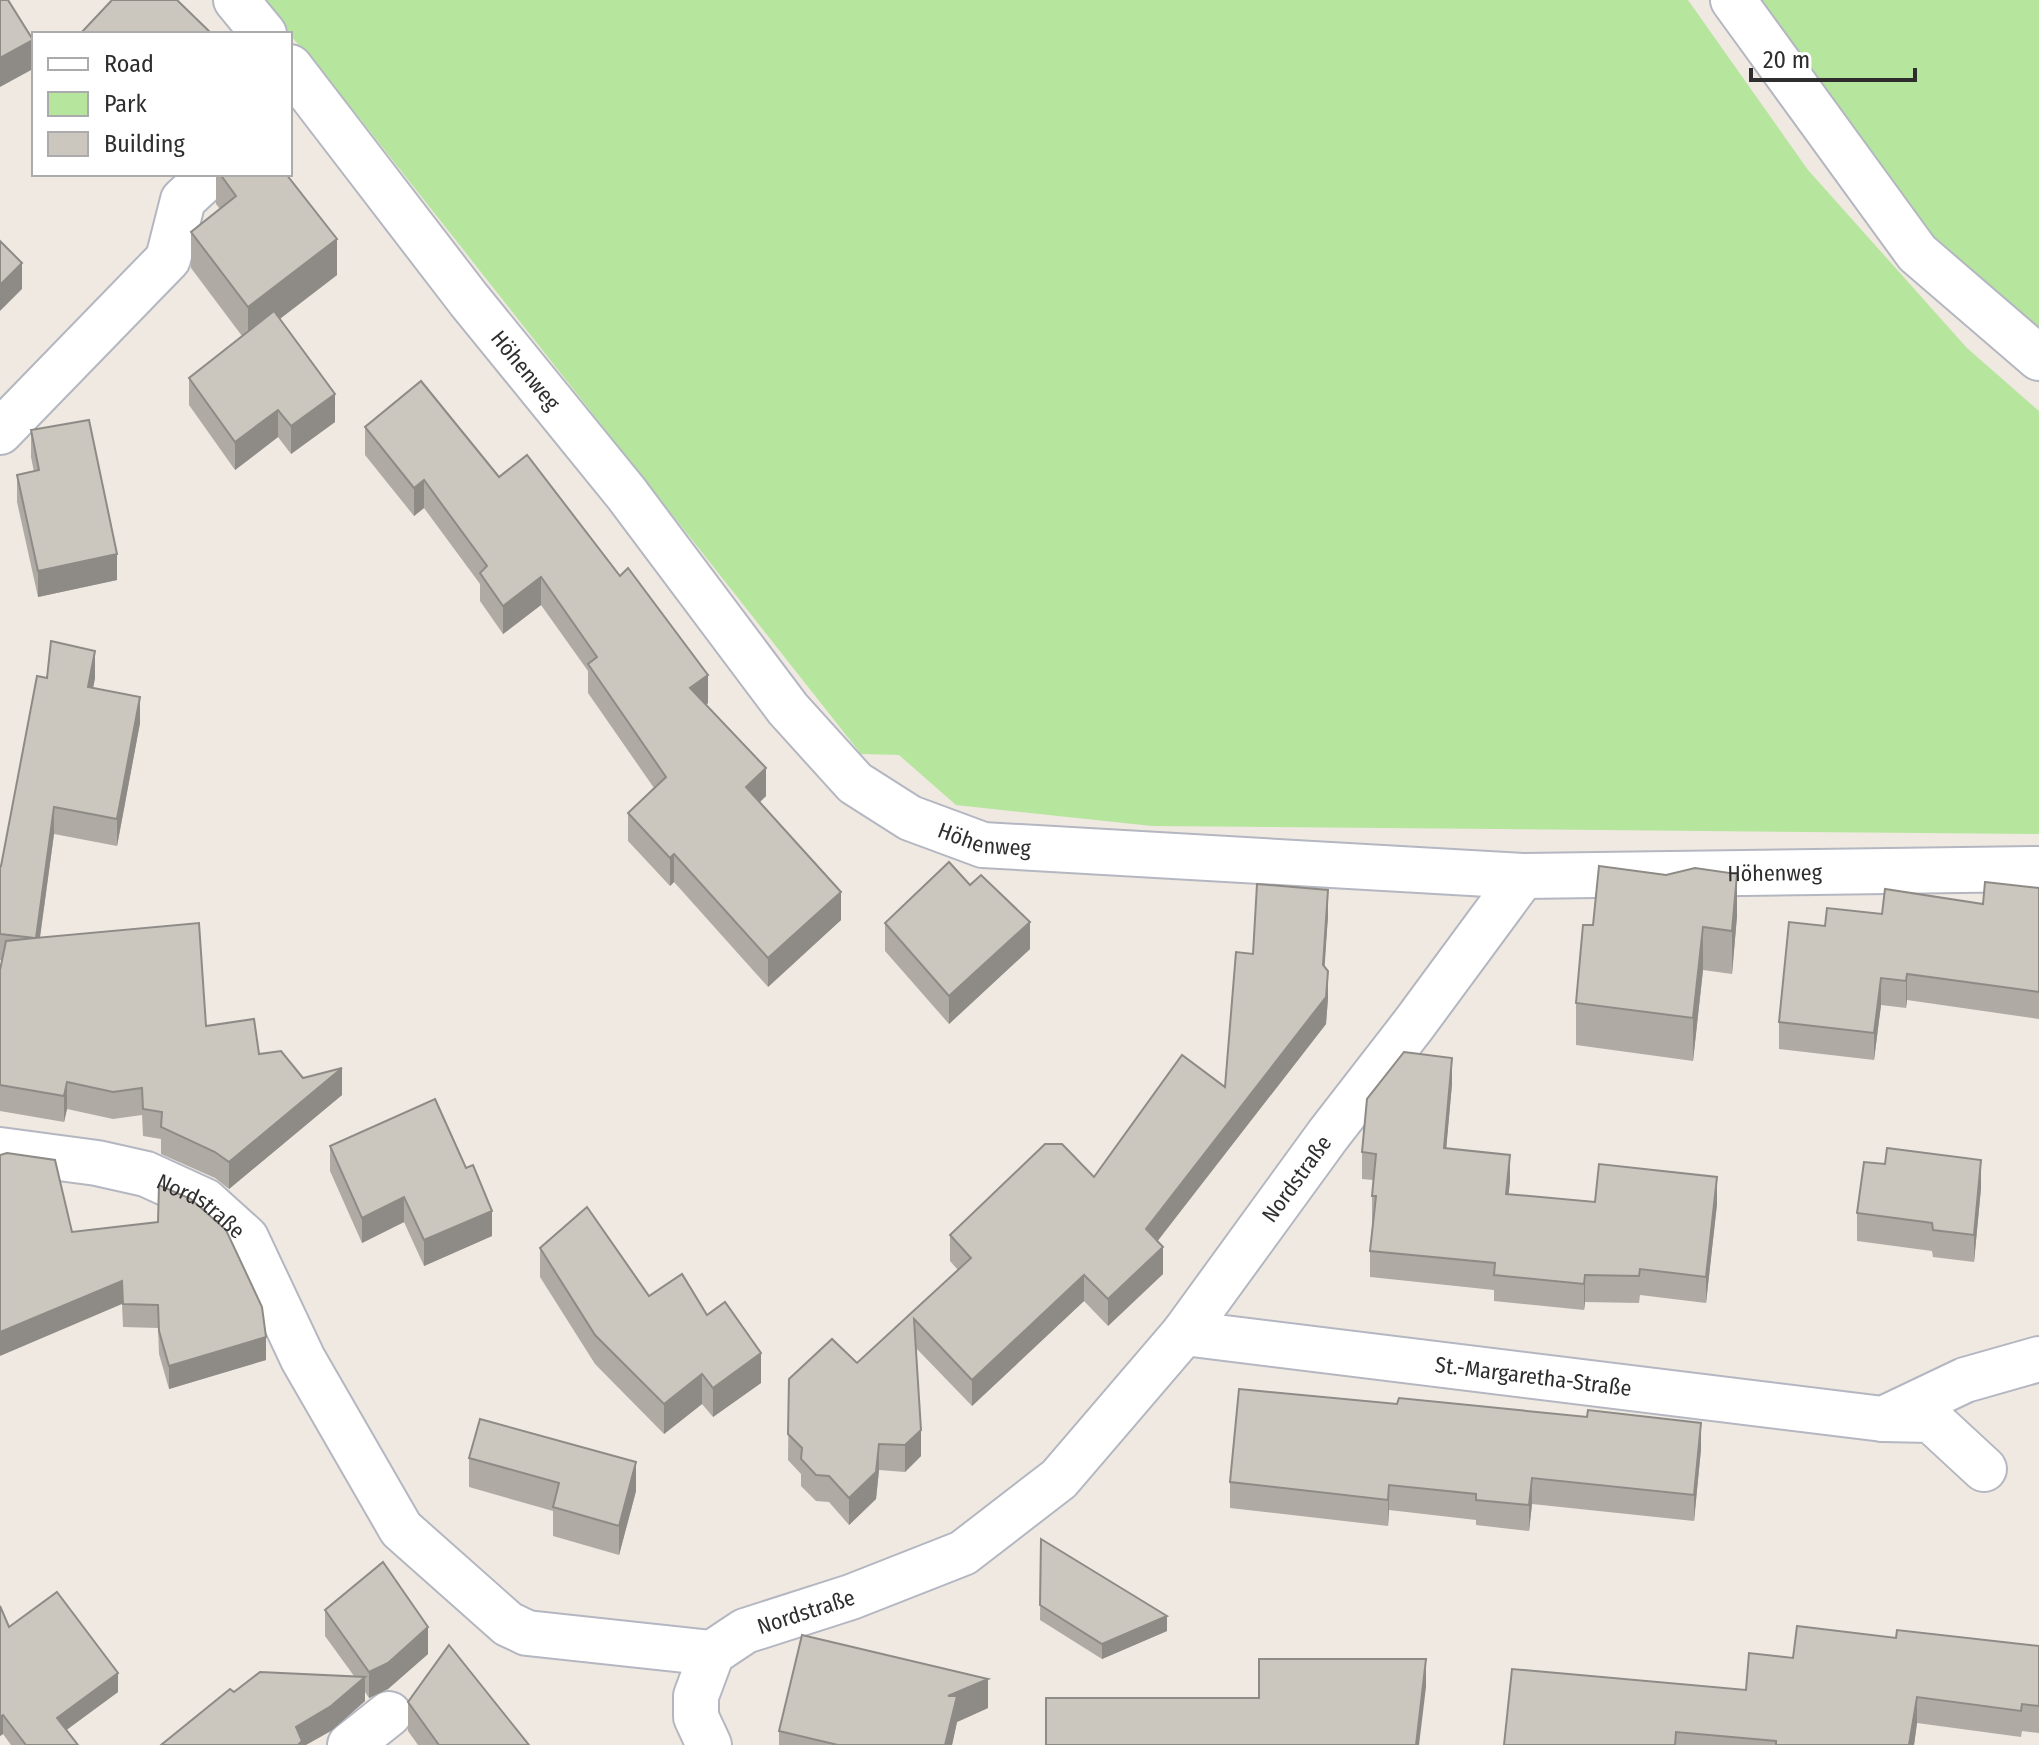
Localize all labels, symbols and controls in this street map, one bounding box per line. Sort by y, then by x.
legend [32,32,292,176]
scale bar [1751,32,1915,82]
text: 20 m [1763,46,1810,74]
text: Road [104,50,154,78]
text: Park [104,90,147,118]
text: Building [104,130,186,158]
street label: Höhenweg [485,325,566,416]
street label: Höhenweg [934,817,1032,862]
street label: Höhenweg [1727,859,1823,887]
street label: Nordstraße [1256,1130,1337,1228]
street label: Nordstraße [152,1168,250,1245]
street label: St.-Margaretha-Straße [1434,1351,1633,1402]
street label: Nordstraße [754,1584,858,1640]

